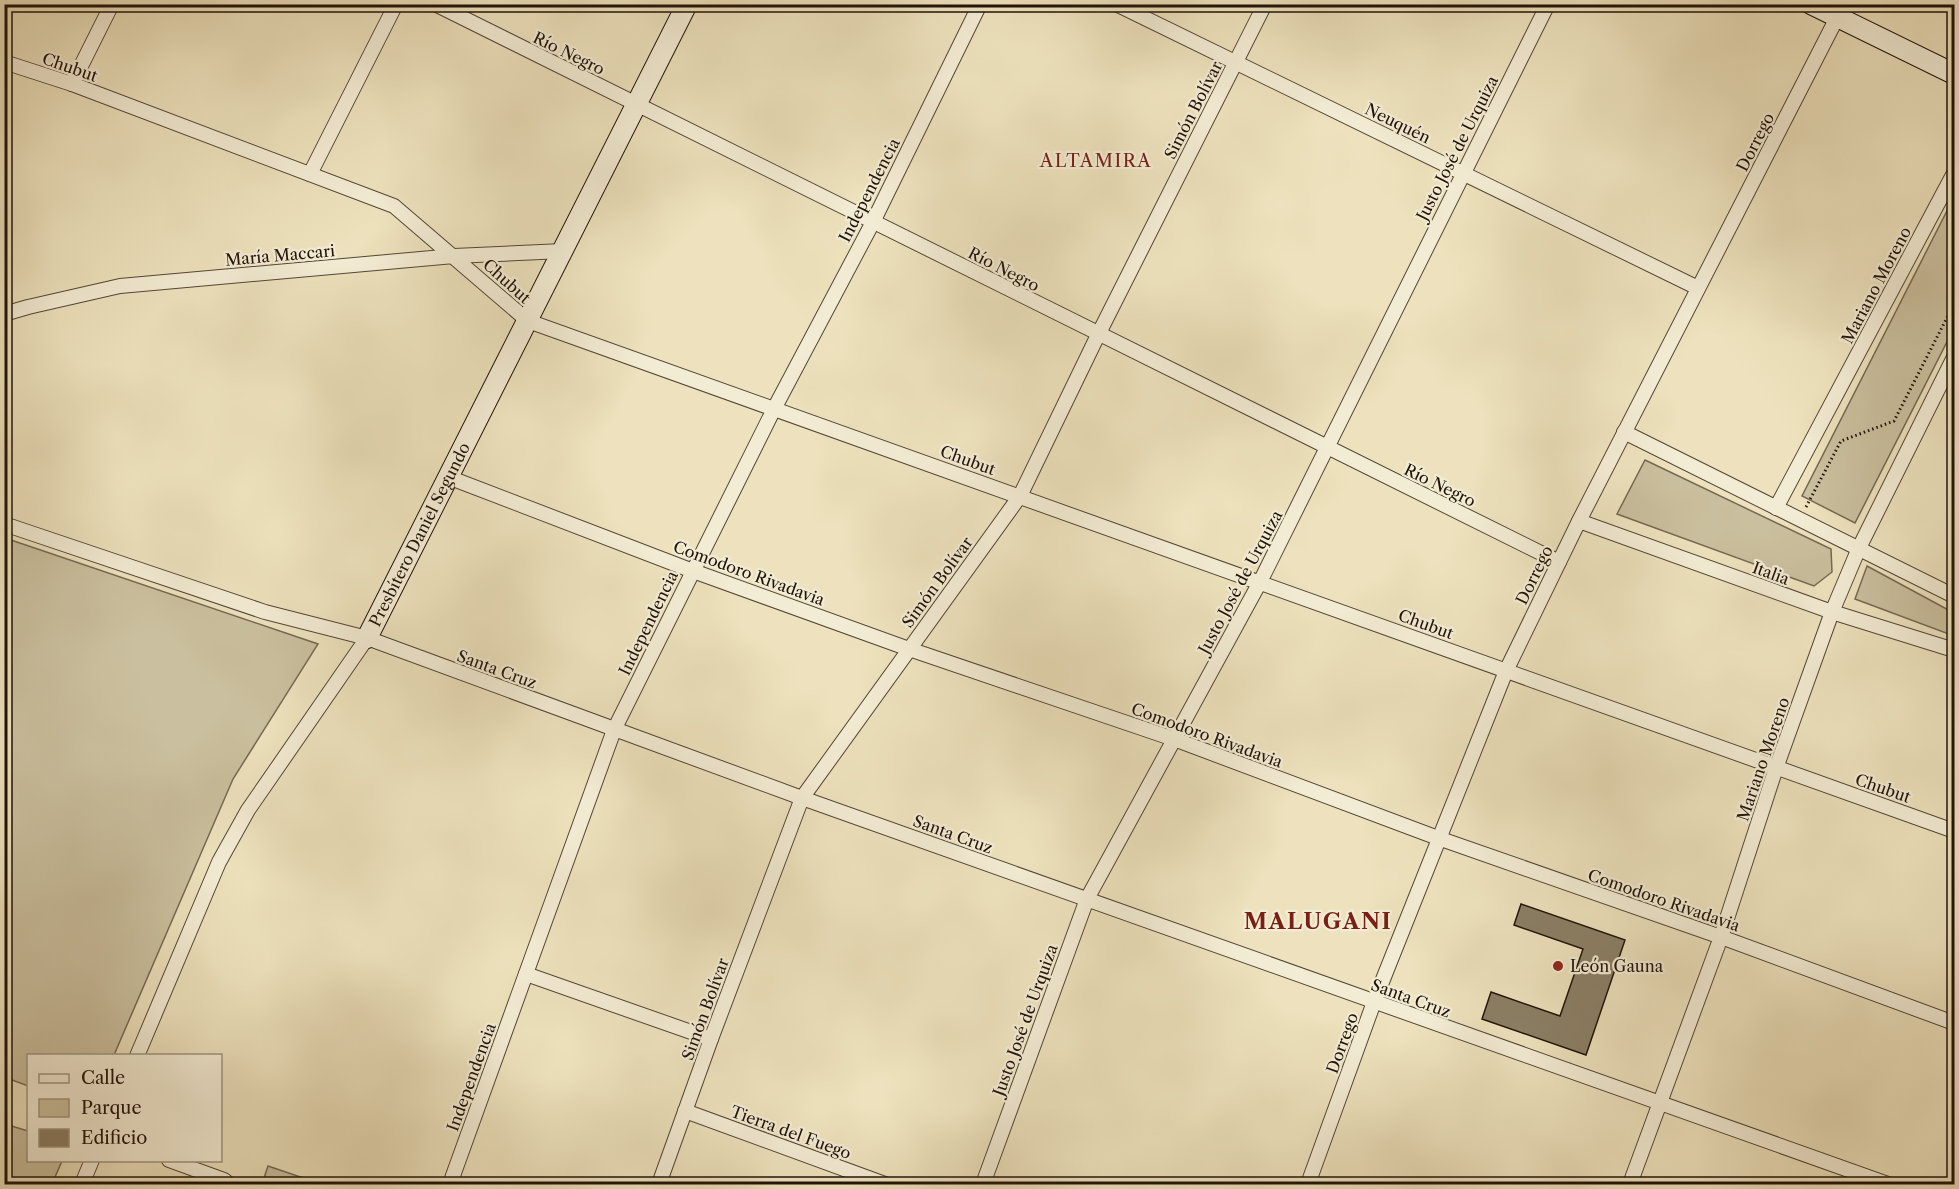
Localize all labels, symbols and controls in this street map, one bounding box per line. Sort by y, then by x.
street label: Río Negro [530,27,608,79]
street label: Chubut [40,48,101,86]
street label: Simón Bolívar [1160,57,1226,162]
street label: Justo José de Urquiza [1410,72,1502,226]
street label: Neuquén [1362,99,1434,147]
street label: Dorrego [1732,109,1778,175]
street label: Independencia [834,134,904,245]
district label: ALTAMIRA [1039,150,1152,172]
street label: Mariano Moreno [1837,223,1915,347]
street label: María Maccari [224,240,336,270]
street label: Río Negro [965,243,1043,296]
street label: Chubut [479,254,535,308]
street label: Presbítero Daniel Segundo [364,439,474,630]
street label: Chubut [938,441,999,479]
street label: Río Negro [1401,459,1479,511]
street label: Justo José de Urquiza [1192,506,1287,660]
street label: Simón Bolívar [897,533,977,631]
street label: Comodoro Rivadavia [671,536,828,610]
street label: Dorrego [1511,542,1557,608]
street label: Italia [1750,557,1793,589]
street label: Independencia [614,567,682,679]
street label: Chubut [1396,605,1457,643]
street label: Santa Cruz [454,645,540,693]
street label: Mariano Moreno [1732,694,1794,823]
street label: Comodoro Rivadavia [1129,698,1286,772]
street label: Chubut [1853,769,1914,807]
street label: Santa Cruz [910,810,996,858]
street label: Comodoro Rivadavia [1585,865,1743,936]
district label: MALUGANI [1244,908,1392,935]
street label: Justo José de Urquiza [987,941,1062,1101]
street label: Simón Bolívar [677,955,733,1063]
place label: León Gauna [1570,956,1664,976]
marker: León Gauna [1551,959,1565,973]
street label: Santa Cruz [1368,974,1454,1022]
street label: Dorrego [1322,1010,1362,1076]
street label: Independencia [442,1019,500,1134]
legend [27,1054,222,1162]
text: Calle [81,1067,125,1089]
text: Parque [81,1097,142,1119]
street label: Tierra del Fuego [728,1101,854,1163]
text: Edificio [81,1127,147,1149]

